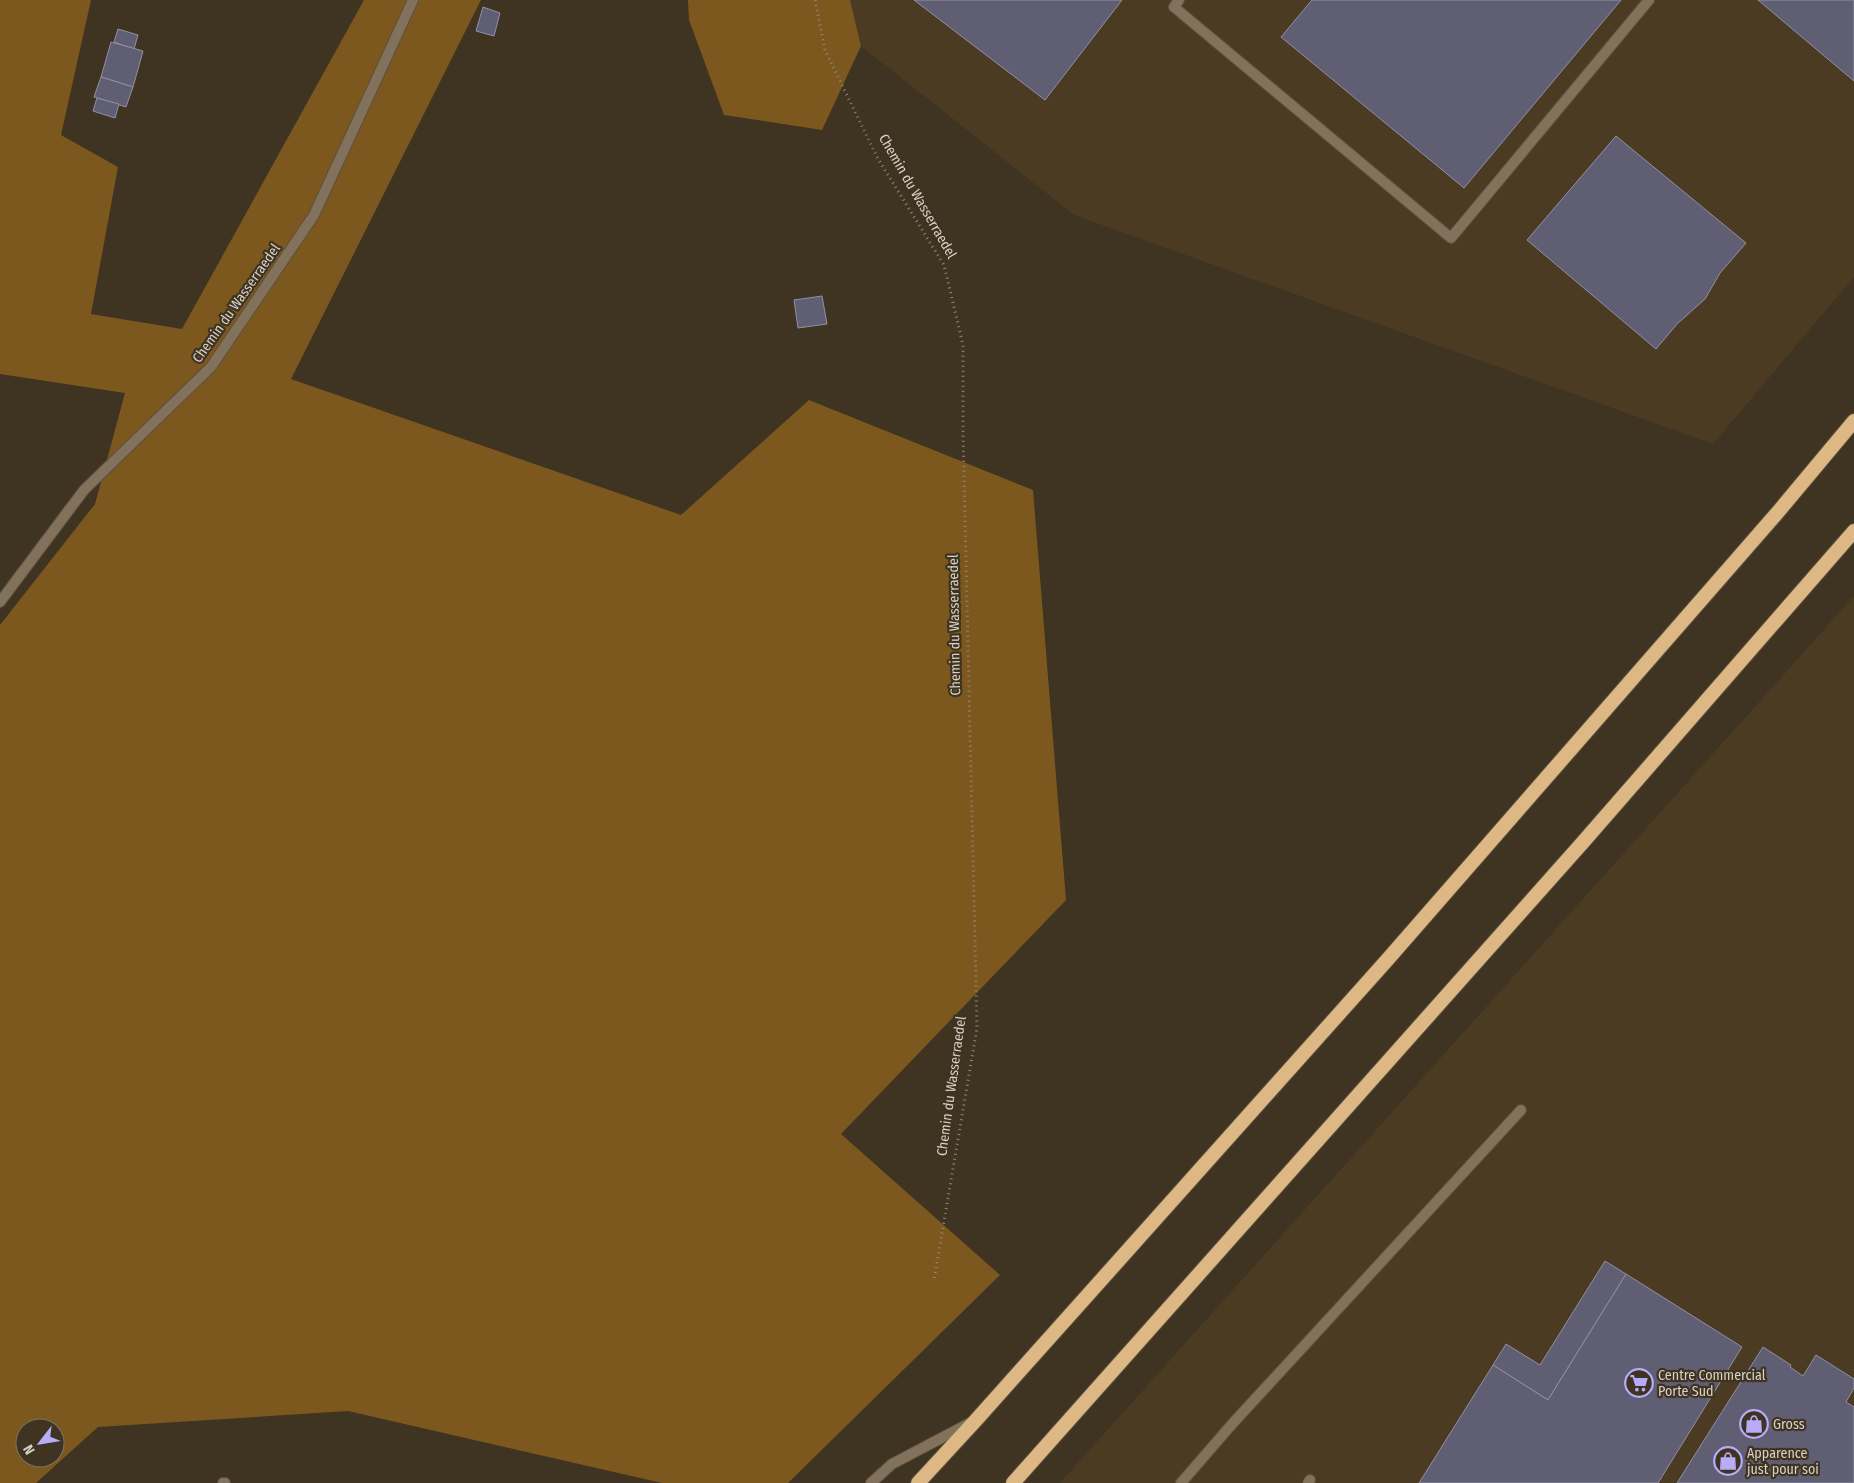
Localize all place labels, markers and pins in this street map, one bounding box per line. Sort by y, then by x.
place label: Centre Commercial Porte Sud [1658,1367,1766,1400]
supermarket icon: Centre Commercial Porte Sud [1624,1368,1654,1398]
shop icon: Gross [1739,1409,1769,1439]
place label: Gross [1773,1416,1805,1433]
place label: Apparence just pour soi [1746,1445,1819,1478]
shop icon: Apparence just pour soi [1713,1446,1743,1476]

